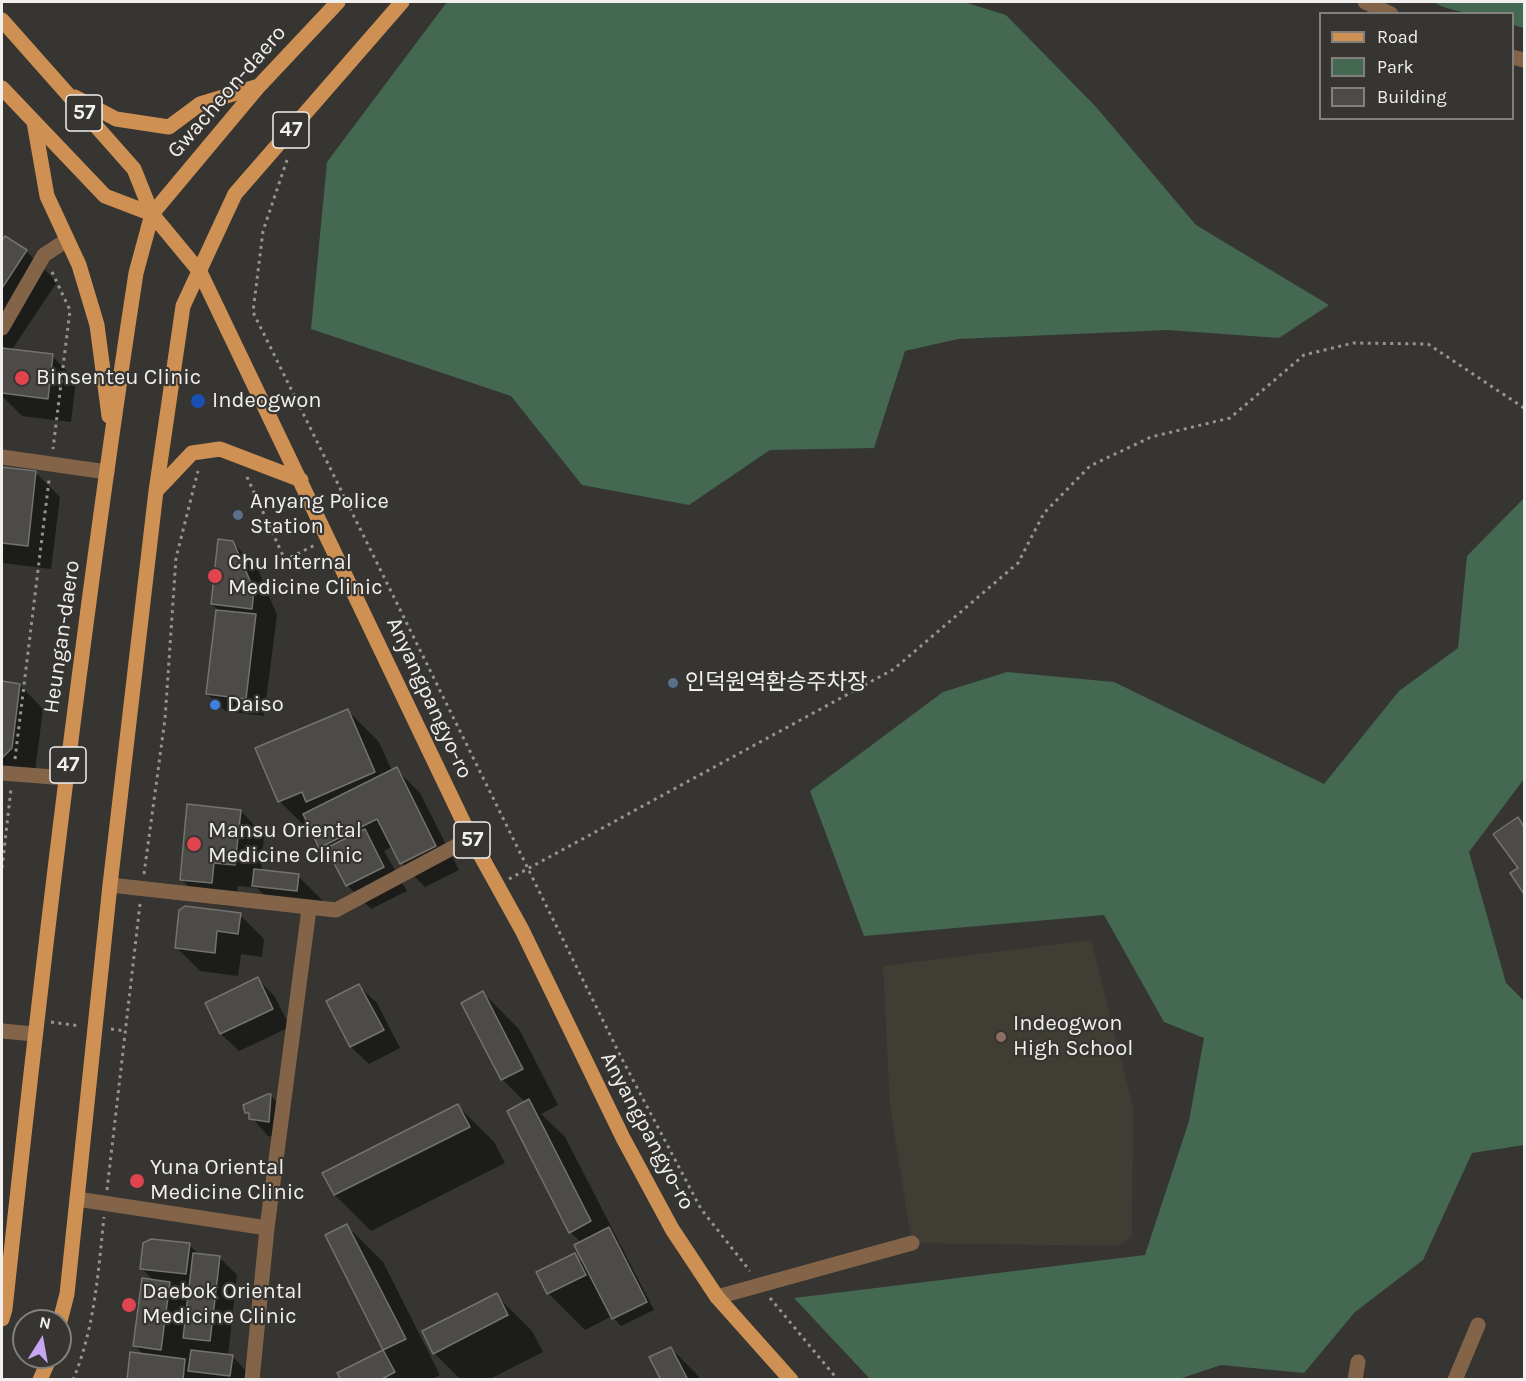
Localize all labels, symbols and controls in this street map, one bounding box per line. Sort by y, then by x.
legend [1319,12,1514,120]
street label: Gwacheon-daero [162,20,292,164]
text: Road [1377,26,1418,48]
text: Park [1377,56,1414,78]
text: Building [1377,86,1447,108]
road number: 57 [66,95,102,131]
road number: 47 [273,112,309,148]
place label: Binsenteu Clinic [36,365,201,391]
marker: Binsenteu Clinic [13,369,31,387]
place label: Indeogwon [212,388,321,414]
marker: Indeogwon [189,392,207,410]
place label: Anyang Police Station [250,489,389,540]
marker: Anyang Police Station [231,508,245,522]
place label: Chu Internal Medicine Clinic [228,550,383,602]
street label: Heungan-daero [38,559,86,715]
marker: Chu Internal Medicine Clinic [206,567,224,585]
street label: Anyangpangyo-ro [380,613,478,783]
place label: 인덕원역환승주차장 [685,670,867,696]
marker: 인덕원역환승주차장 [666,676,680,690]
place label: Daiso [227,692,284,718]
marker: Daiso [208,698,222,712]
road number: 47 [50,747,86,783]
place label: Mansu Oriental Medicine Clinic [208,818,363,870]
road number: 57 [454,822,490,858]
marker: Mansu Oriental Medicine Clinic [185,835,203,853]
place label: Indeogwon High School [1013,1011,1133,1062]
marker: Indeogwon High School [994,1030,1008,1044]
street label: Anyangpangyo-ro [594,1048,700,1214]
place label: Yuna Oriental Medicine Clinic [150,1155,305,1206]
marker: Yuna Oriental Medicine Clinic [128,1172,146,1190]
place label: Daebok Oriental Medicine Clinic [142,1279,302,1330]
marker: Daebok Oriental Medicine Clinic [120,1296,138,1314]
north arrow [12,1309,72,1369]
text: N [38,1312,53,1333]

